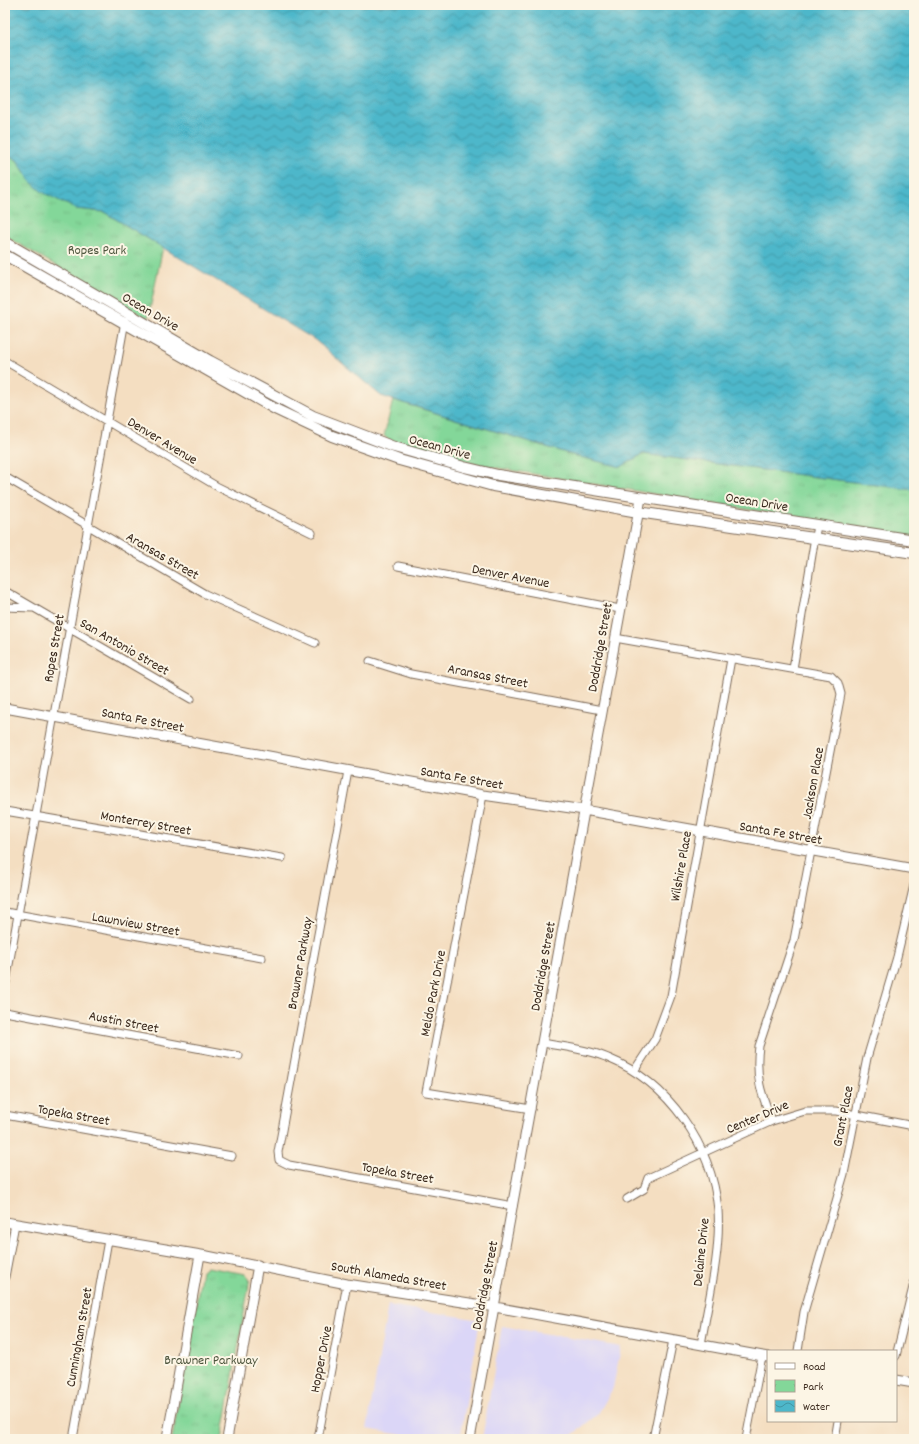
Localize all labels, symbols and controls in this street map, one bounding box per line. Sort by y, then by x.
park label: Ropes Park [68,241,127,261]
street label: Ocean Drive [118,288,182,337]
street label: Denver Avenue [123,413,201,471]
street label: Ocean Drive [406,430,473,466]
street label: Ocean Drive [724,488,789,518]
street label: Aransas Street [122,528,202,586]
street label: Denver Avenue [470,560,551,594]
street label: Doddridge Street [583,601,619,694]
street label: Ropes Street [39,613,71,684]
street label: San Antonio Street [76,614,172,681]
street label: Aransas Street [446,659,530,695]
street label: Santa Fe Street [100,703,186,739]
street label: Jackson Place [798,746,830,821]
street label: Santa Fe Street [419,762,505,796]
street label: Monterrey Street [99,806,193,842]
street label: Santa Fe Street [738,817,824,851]
street label: Wilshire Place [666,829,698,903]
street label: Lawnview Street [90,907,181,943]
street label: Brawner Parkway [283,915,319,1011]
street label: Doddridge Street [526,920,562,1013]
street label: Meldo Park Drive [416,948,452,1038]
street label: Austin Street [87,1006,160,1040]
street label: Grant Place [828,1084,860,1149]
street label: Center Drive [723,1096,792,1140]
street label: Topeka Street [36,1100,111,1132]
street label: Topeka Street [360,1158,435,1190]
street label: Delaine Drive [688,1217,716,1287]
street label: Doddridge Street [468,1239,504,1332]
street label: South Alameda Street [329,1257,448,1297]
street label: Cunningham Street [61,1286,99,1389]
street label: Hopper Drive [306,1324,338,1395]
legend [767,1350,897,1422]
park label: Brawner Parkway [164,1351,258,1371]
text: Road [803,1359,825,1376]
text: Park [803,1379,824,1396]
text: Water [803,1399,830,1416]

